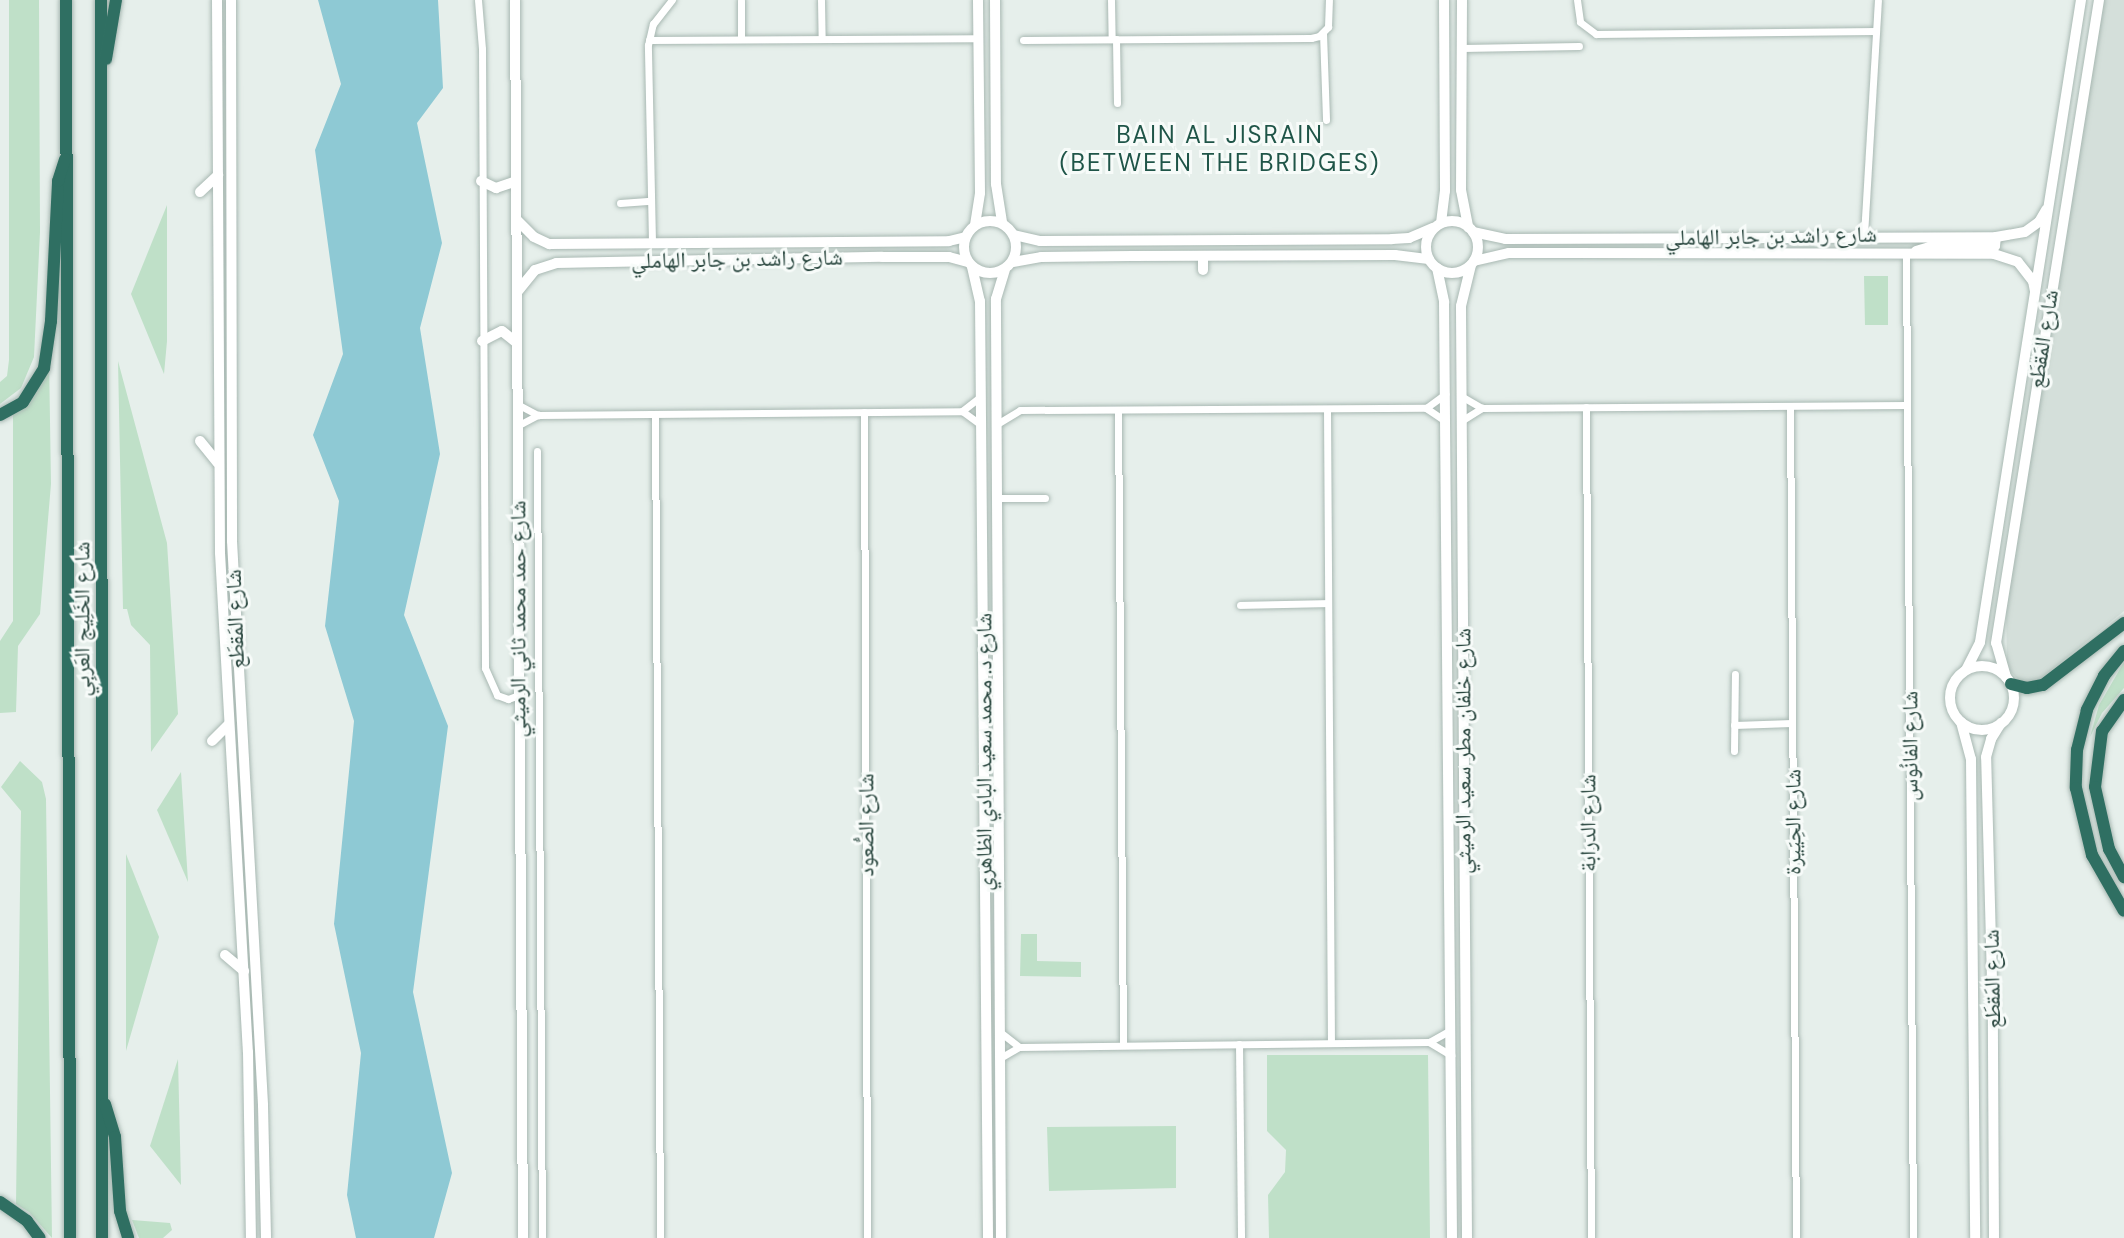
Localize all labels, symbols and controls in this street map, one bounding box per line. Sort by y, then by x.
district label: BAIN AL JISRAIN (BETWEEN THE BRIDGES) [1060,121,1380,177]
street label: شارع راشد بن جابر الهاملي [1665,221,1877,251]
street label: شارع راشد بن جابر الهاملي [631,244,843,274]
street label: شارع المَقطَع [2022,288,2064,390]
street label: شارع حمد محمد ثاني الرميثي [505,501,531,737]
street label: شارع الخَلِيج العَربِي [69,541,95,697]
street label: شارع المَقطَع [220,569,250,669]
street label: شارع د. محمد سعيد البادي الظاهري [971,613,997,891]
street label: شارع خلفان مطر سعيد الرميثي [1450,628,1476,874]
street label: شارع الفانُوس [1897,691,1923,801]
street label: شارع الحِيَيرة [1780,769,1806,875]
street label: شارع الصُّعود [853,773,879,877]
street label: شارع الدرابة [1575,774,1601,872]
street label: شارع المَقطَع [1978,929,2006,1029]

